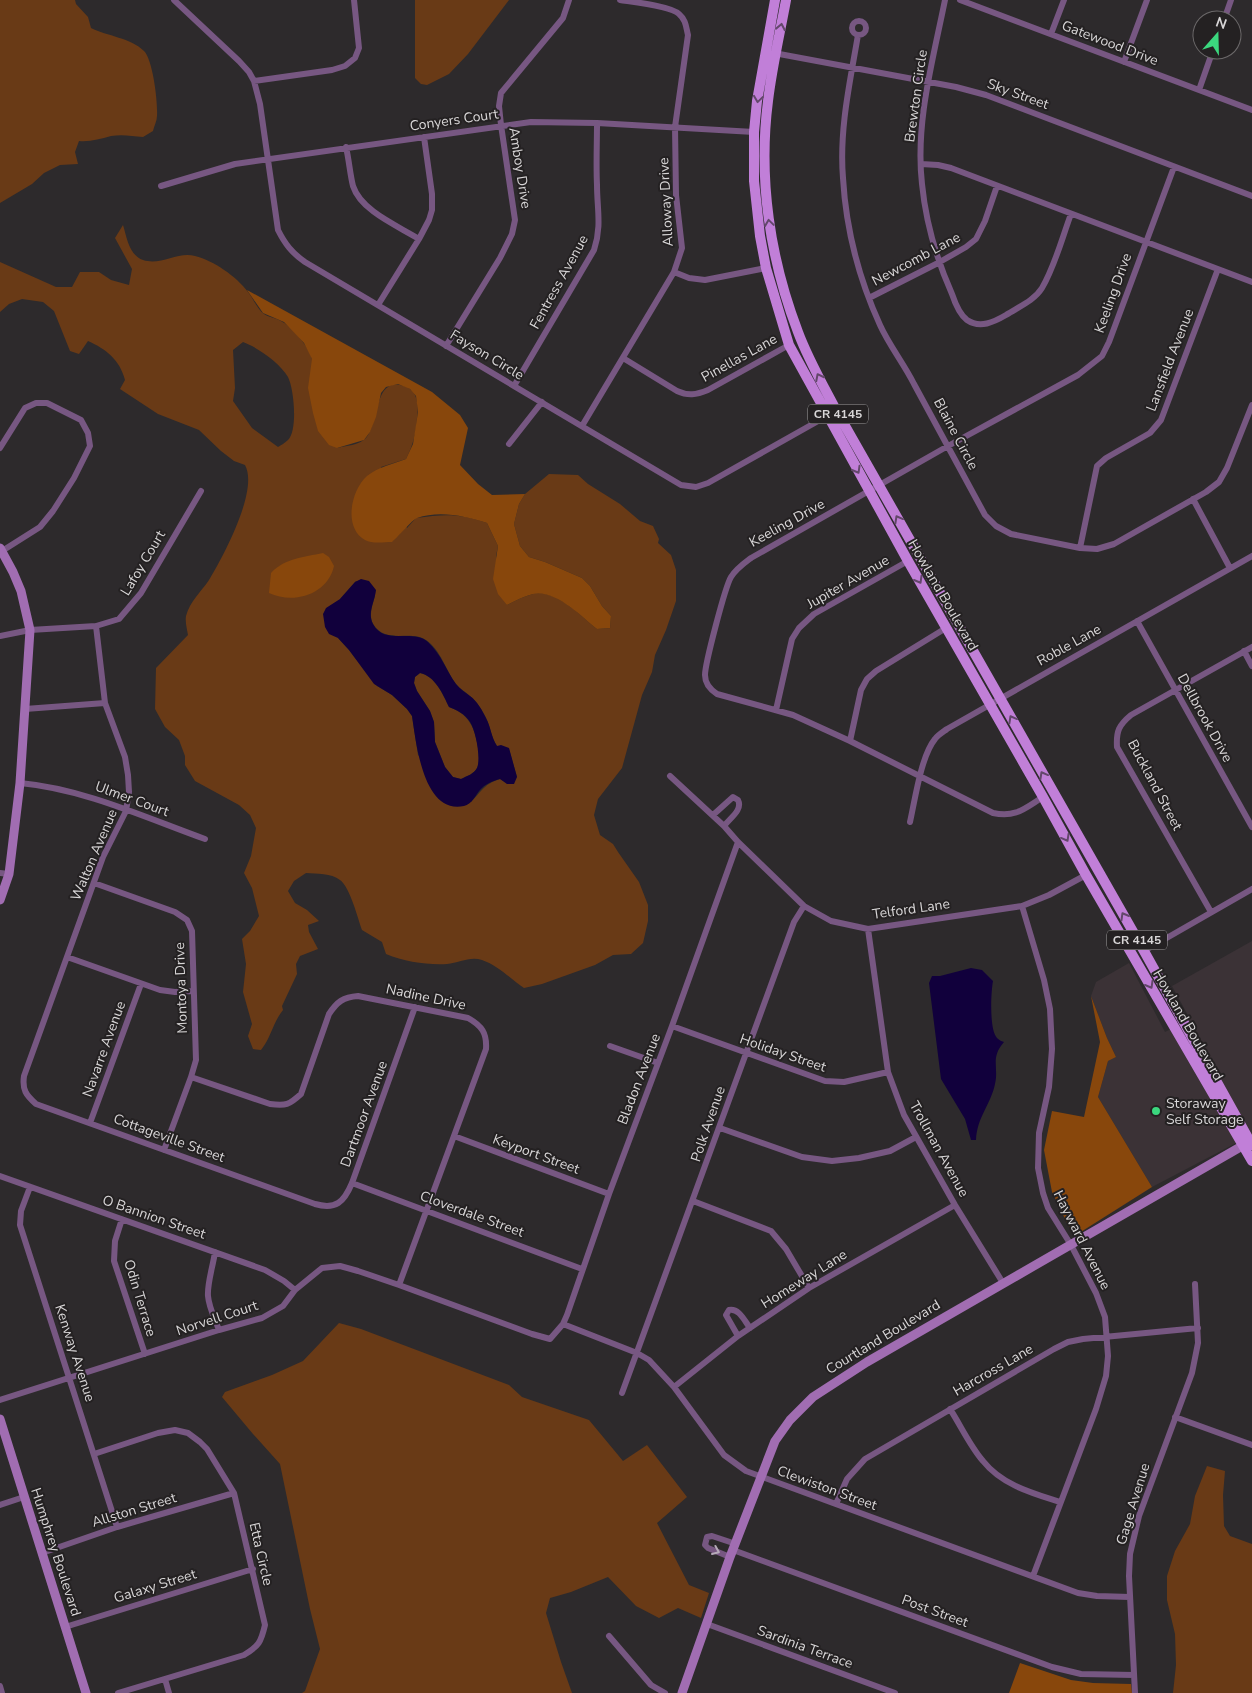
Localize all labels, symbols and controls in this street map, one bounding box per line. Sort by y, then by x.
north arrow [1192,10,1242,60]
text: N [1213,13,1229,34]
street label: Gatewood Drive [1059,16,1161,70]
one-way arrow [775,22,786,31]
street label: Brewton Circle [900,48,932,144]
street label: Sky Street [985,74,1052,114]
one-way arrow [753,96,764,104]
street label: Conyers Court [408,104,500,136]
street label: Amboy Drive [504,126,536,210]
street label: Alloway Drive [654,157,678,247]
one-way arrow [764,219,775,227]
street label: Newcomb Lane [868,228,964,290]
street label: Fentress Avenue [525,232,593,332]
street label: Keeling Drive [1090,250,1136,336]
street label: Lansfield Avenue [1142,306,1198,414]
street label: Fayson Circle [446,325,528,385]
street label: Pinellas Lane [698,329,780,387]
one-way arrow [815,373,825,382]
street label: Blaine Circle [929,395,983,473]
road number: CR 4145 [808,404,868,424]
one-way arrow [851,465,861,474]
street label: Keeling Drive [746,494,828,552]
one-way arrow [895,515,905,524]
street label: Lafoy Court [116,527,170,599]
street label: Howland Boulevard [903,536,983,654]
street label: Jupiter Avenue [802,551,893,614]
one-way arrow [912,574,922,583]
street label: Roble Lane [1033,620,1105,670]
street label: Dellbrook Drive [1173,670,1237,766]
one-way arrow [1008,715,1018,724]
street label: Buckland Street [1123,736,1187,834]
one-way arrow [1039,771,1049,780]
street label: Ulmer Court [92,777,172,821]
street label: Walton Avenue [66,806,122,904]
one-way arrow [1060,832,1070,841]
street label: Telford Lane [871,894,951,924]
one-way arrow [1120,912,1130,921]
road number: CR 4145 [1107,930,1167,950]
street label: Montoya Drive [170,942,192,1034]
street label: Howland Boulevard [1148,966,1228,1084]
street label: Nadine Drive [384,979,468,1015]
one-way arrow [1143,980,1153,989]
street label: Navarre Avenue [78,998,130,1100]
street label: Holiday Street [737,1029,829,1077]
street label: Bladon Avenue [613,1031,665,1127]
street label: Dartmoor Avenue [336,1058,392,1170]
street label: Polk Avenue [686,1084,730,1164]
place label: Storaway Self Storage [1166,1094,1244,1129]
street label: Trollman Avenue [905,1098,973,1200]
marker: Storaway Self Storage [1150,1105,1162,1117]
street label: Cottageville Street [111,1109,227,1167]
street label: Keyport Street [490,1129,582,1179]
street label: Cloverdale Street [417,1186,527,1242]
street label: Hayward Avenue [1049,1187,1115,1293]
street label: O Bannion Street [100,1190,208,1244]
street label: Homeway Lane [757,1245,851,1313]
street label: Odin Terrace [119,1257,161,1339]
street label: Courtland Boulevard [822,1295,944,1379]
street label: Norvell Court [174,1296,260,1340]
street label: Kenway Avenue [50,1302,100,1404]
street label: Harcross Lane [949,1339,1037,1401]
street label: Clewiston Street [774,1461,880,1515]
street label: Gage Avenue [1112,1461,1154,1547]
street label: Humphrey Boulevard [26,1485,86,1619]
street label: Allston Street [89,1488,179,1532]
street label: Etta Circle [245,1521,277,1587]
one-way arrow [711,1545,720,1556]
street label: Galaxy Street [111,1564,199,1608]
street label: Post Street [899,1590,971,1632]
street label: Sardinia Terrace [755,1621,855,1673]

